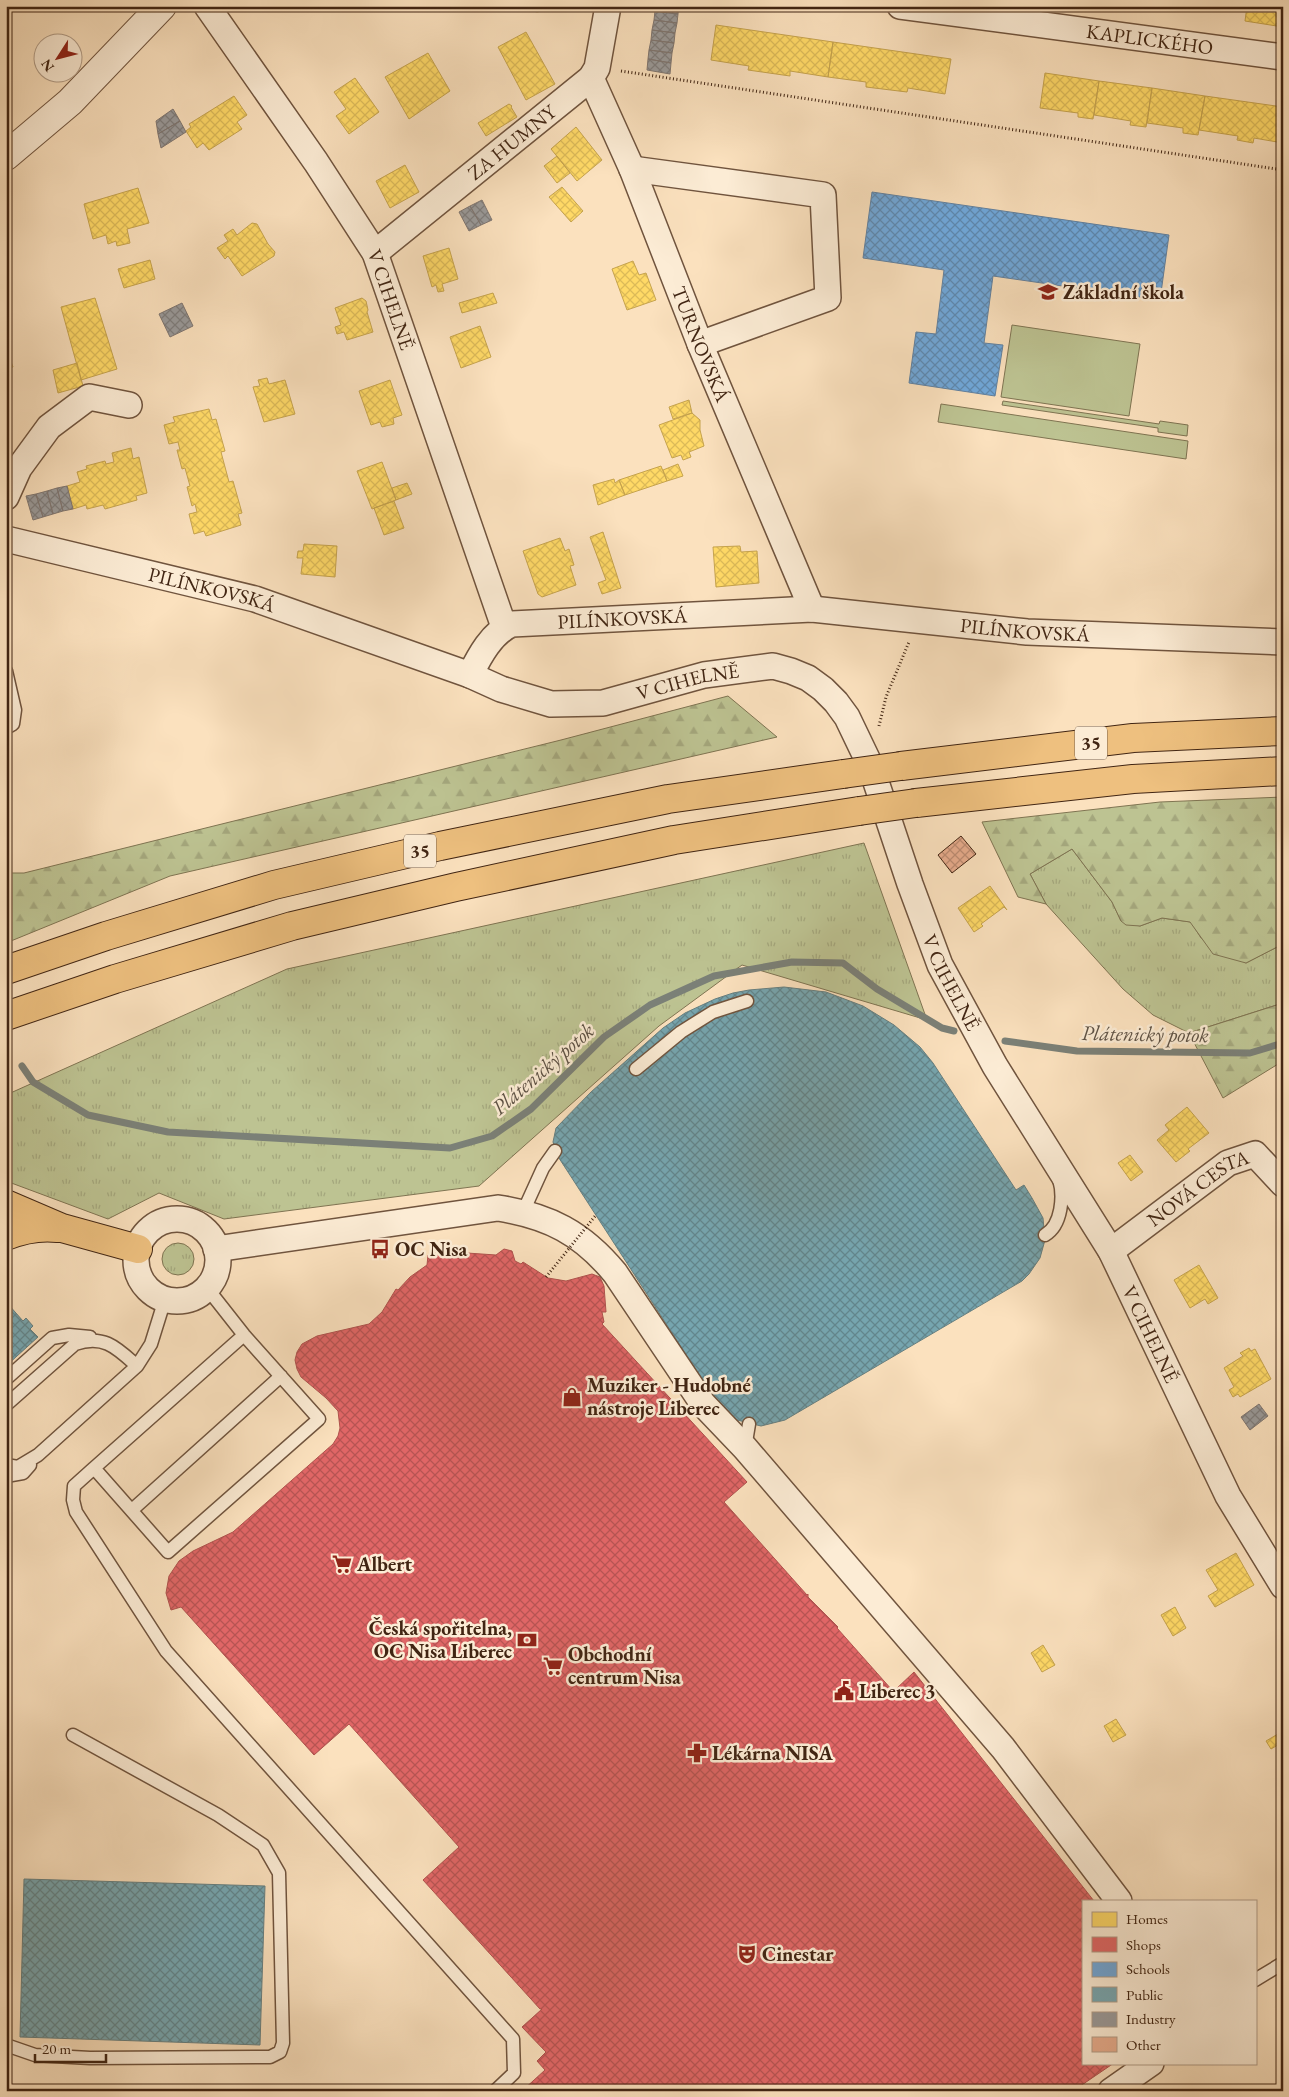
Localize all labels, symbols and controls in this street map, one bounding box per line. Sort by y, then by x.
street label: KAPLICKÉHO [1085,18,1215,61]
north arrow [32,32,82,82]
text: N [36,55,58,76]
street label: ZA HUMNY [462,98,562,186]
street label: V CIHELNĚ [362,246,420,353]
place label: Základní škola [1063,279,1184,305]
school or university icon: Základní škola [1037,281,1059,303]
street label: TURNOVSKÁ [666,283,736,406]
street label: PILÍNKOVSKÁ [146,561,279,618]
street label: PILÍNKOVSKÁ [557,602,688,635]
street label: PILÍNKOVSKÁ [959,612,1091,647]
street label: V CIHELNĚ [633,658,741,706]
road number: 35 [1075,726,1107,760]
road number: 35 [404,834,436,868]
street label: V CIHELNĚ [917,930,986,1035]
water label: Plátenický potok [486,1016,600,1121]
water label: Plátenický potok [1081,1019,1209,1048]
street label: NOVÁ CESTA [1142,1144,1252,1232]
place label: OC Nisa [395,1236,467,1262]
bus stop icon: OC Nisa [369,1238,391,1260]
street label: V CIHELNĚ [1116,1281,1185,1387]
place label: Muziker - Hudobné nástroje Liberec [587,1372,751,1421]
shop icon: Muziker - Hudobné nástroje Liberec [561,1386,583,1408]
place label: Albert [356,1551,413,1577]
supermarket icon: Albert [331,1553,353,1575]
place label: Česká spořitelna, OC Nisa Liberec [369,1615,512,1664]
bank icon: Česká spořitelna, OC Nisa Liberec [516,1629,538,1651]
place label: Obchodní centrum Nisa [568,1641,681,1690]
supermarket icon: Obchodní centrum Nisa [542,1655,564,1677]
place label: Liberec 3 [859,1678,936,1704]
public building icon: Liberec 3 [833,1680,855,1702]
place label: Lékárna NISA [712,1740,834,1766]
pharmacy icon: Lékárna NISA [686,1742,708,1764]
legend [1082,1900,1256,2064]
text: Homes [1126,1909,1168,1928]
text: Shops [1126,1935,1161,1954]
place label: Cinestar [762,1941,834,1967]
theatre icon: Cinestar [736,1943,758,1965]
text: Schools [1126,1959,1170,1978]
text: Public [1126,1985,1163,2004]
text: Industry [1126,2009,1176,2028]
scale bar [35,2032,106,2064]
text: Other [1126,2035,1161,2054]
text: 20 m [42,2039,71,2058]

